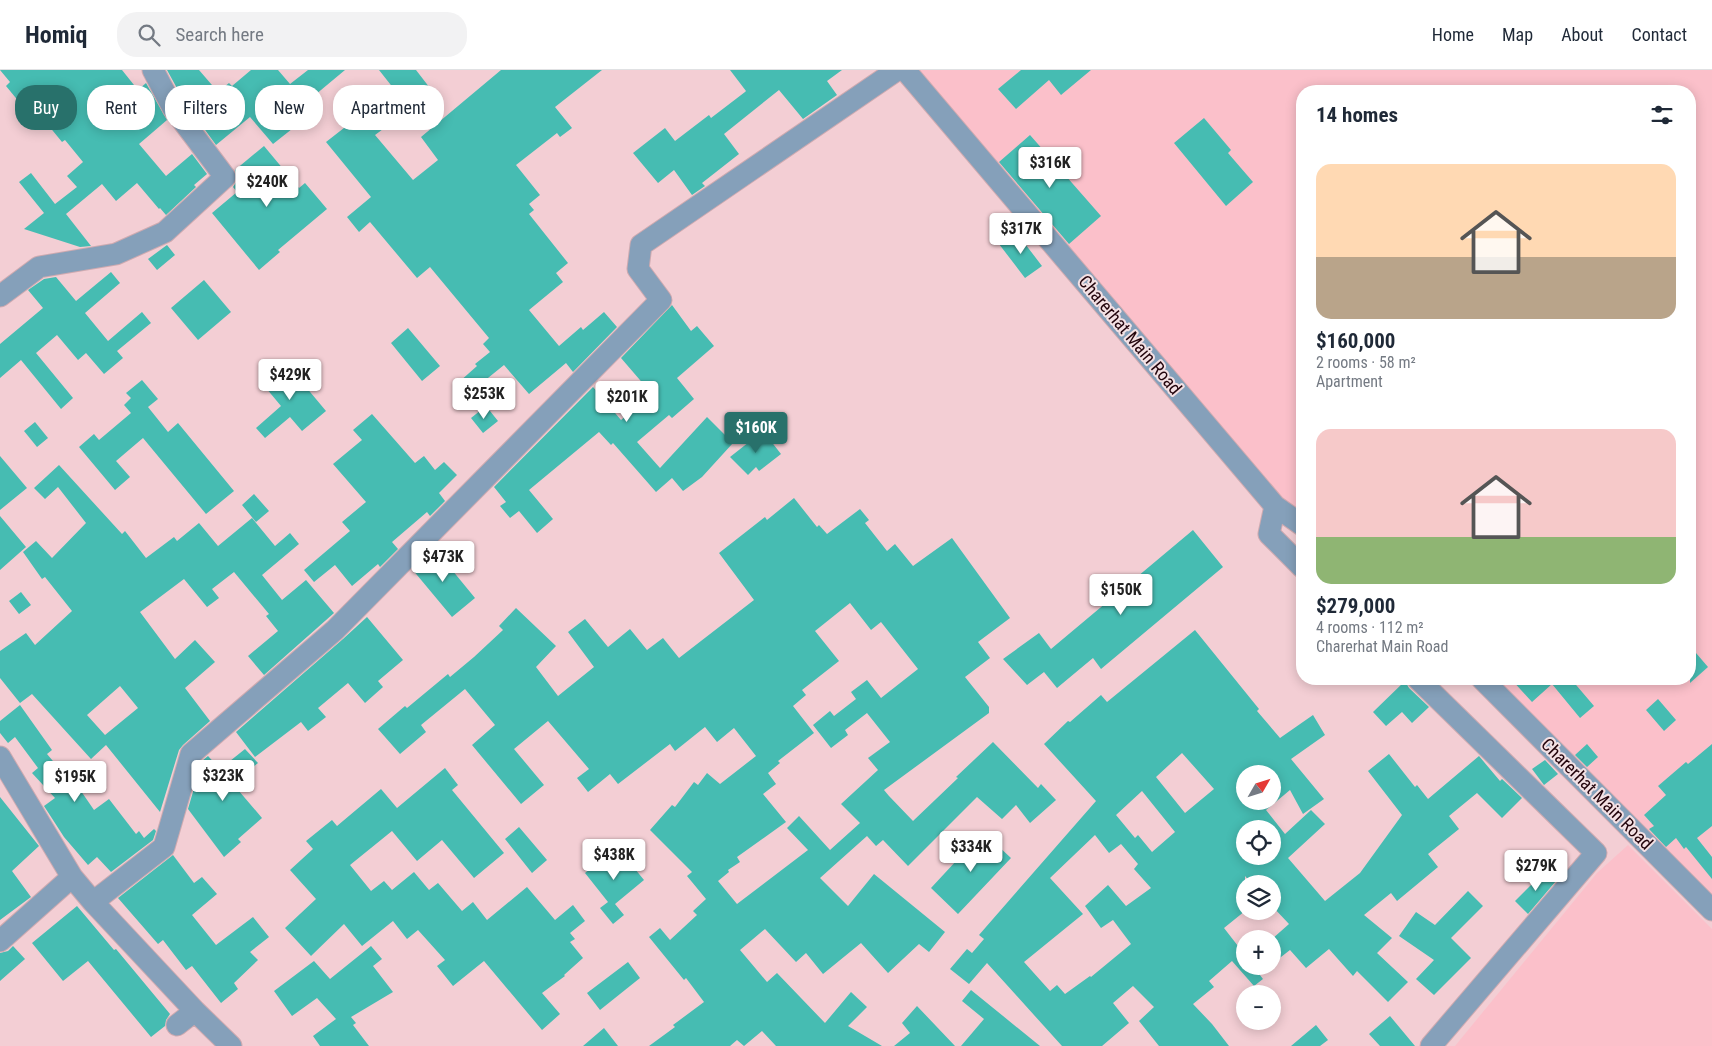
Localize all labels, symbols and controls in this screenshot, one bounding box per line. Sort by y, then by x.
search box [117,12,467,57]
text: Homiq [25,21,87,49]
icon: search [135,21,163,49]
text: Search here [175,23,264,46]
text: Home [1432,24,1474,45]
text: Map [1502,24,1533,45]
text: About [1561,24,1603,45]
text: Contact [1631,24,1687,45]
chip: Buy [15,85,77,130]
chip: Rent [87,85,155,130]
chip: Filters [165,85,245,130]
chip: New [255,85,323,130]
chip: Apartment [333,85,444,130]
icon: filters [1648,101,1676,129]
text: 14 homes [1316,103,1398,127]
pin: $316K [1015,146,1085,189]
text: $316K [1029,153,1071,172]
pin: $240K [232,166,302,208]
text: $240K [246,172,288,191]
icon: home [1451,197,1541,287]
pin: $317K [986,212,1056,255]
text: $317K [1000,219,1042,238]
street label: Charerhat Main Road [1074,271,1186,398]
text: $160,000 [1316,329,1395,353]
text: 2 rooms · 58 m² [1316,353,1416,372]
pin: $429K [255,358,325,401]
text: $429K [269,365,311,384]
text: Apartment [1316,372,1383,391]
pin: $253K [449,378,519,420]
pin: $201K [592,380,662,423]
text: $253K [463,384,505,403]
text: $201K [606,387,648,406]
pin: $160K [721,412,791,454]
text: $160K [735,418,777,437]
icon: home [1451,462,1541,552]
pin: $473K [408,540,478,583]
text: $473K [422,547,464,566]
pin: $150K [1086,574,1156,616]
text: $150K [1100,580,1142,599]
text: $279,000 [1316,594,1395,618]
text: 4 rooms · 112 m² [1316,618,1424,637]
text: Charerhat Main Road [1316,637,1448,656]
street label: Charerhat Main Road [1537,734,1657,854]
pin: $195K [40,760,110,803]
pin: $323K [188,760,258,802]
north arrow [1236,765,1281,810]
map controls [1236,765,1281,1030]
text: $323K [202,766,244,785]
text: $195K [54,767,96,786]
button: locate [1236,820,1281,865]
pin: $334K [936,830,1006,873]
text: $334K [950,837,992,856]
pin: $438K [579,838,649,881]
text: $438K [593,845,635,864]
pin: $279K [1501,850,1571,892]
text: $279K [1515,856,1557,875]
button: layers [1236,875,1281,920]
button: + [1236,930,1281,975]
button: − [1236,985,1281,1030]

